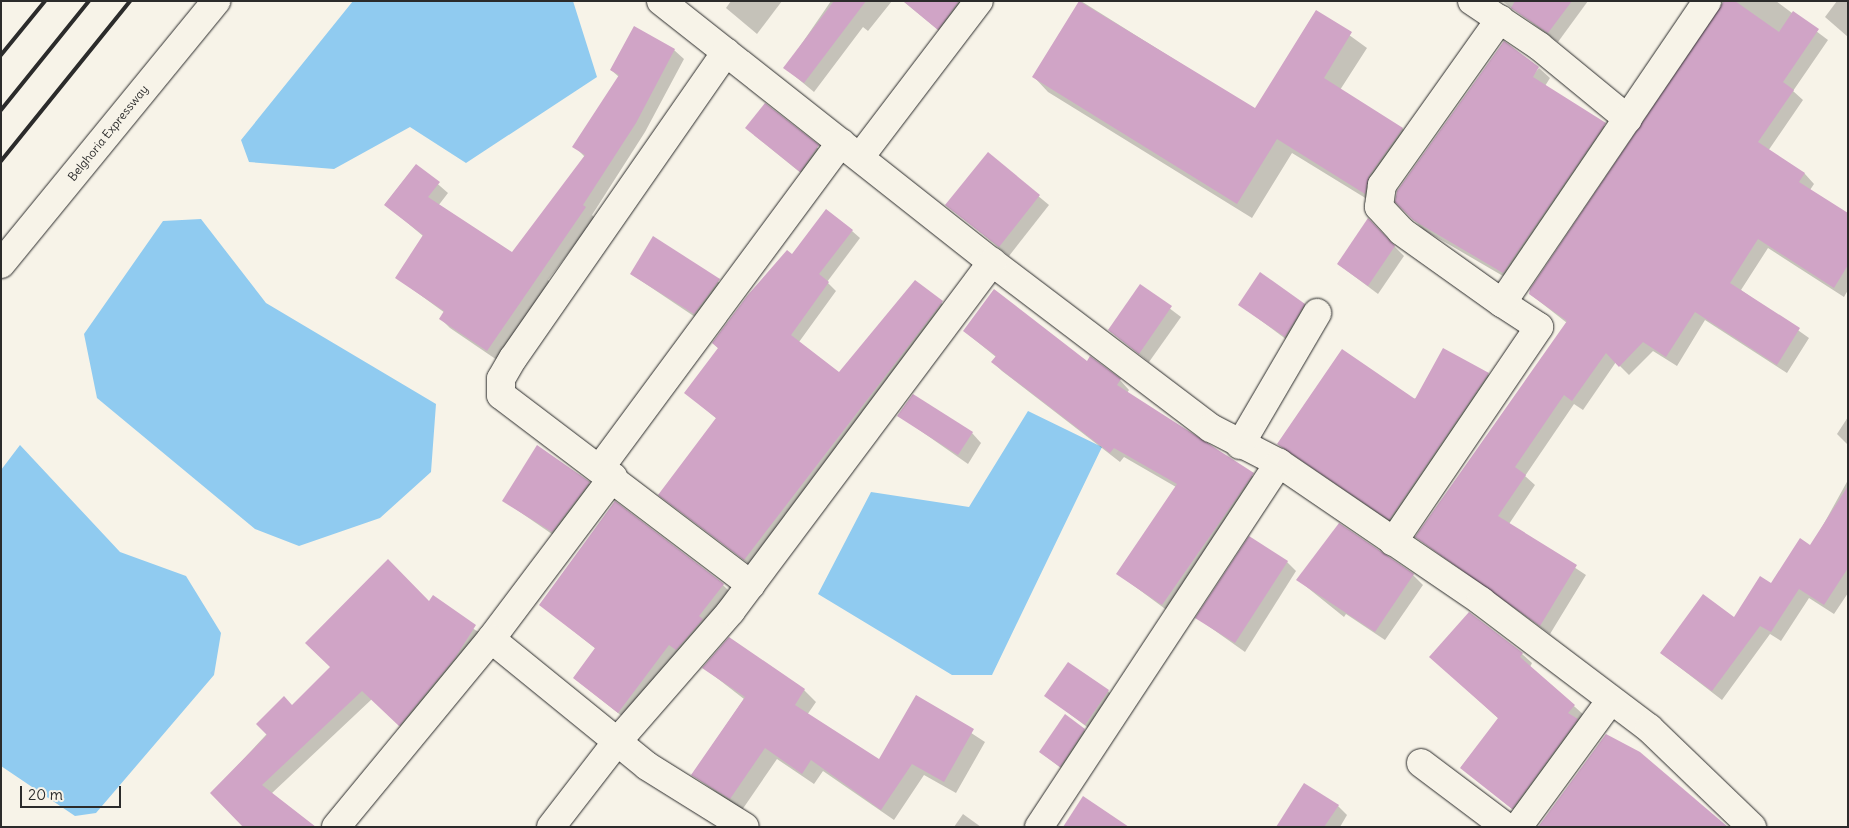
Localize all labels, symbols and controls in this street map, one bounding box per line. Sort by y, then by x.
street label: Belghoria Expressway [65,82,151,184]
scale bar [22,776,124,808]
text: 20 m [28,785,63,804]

